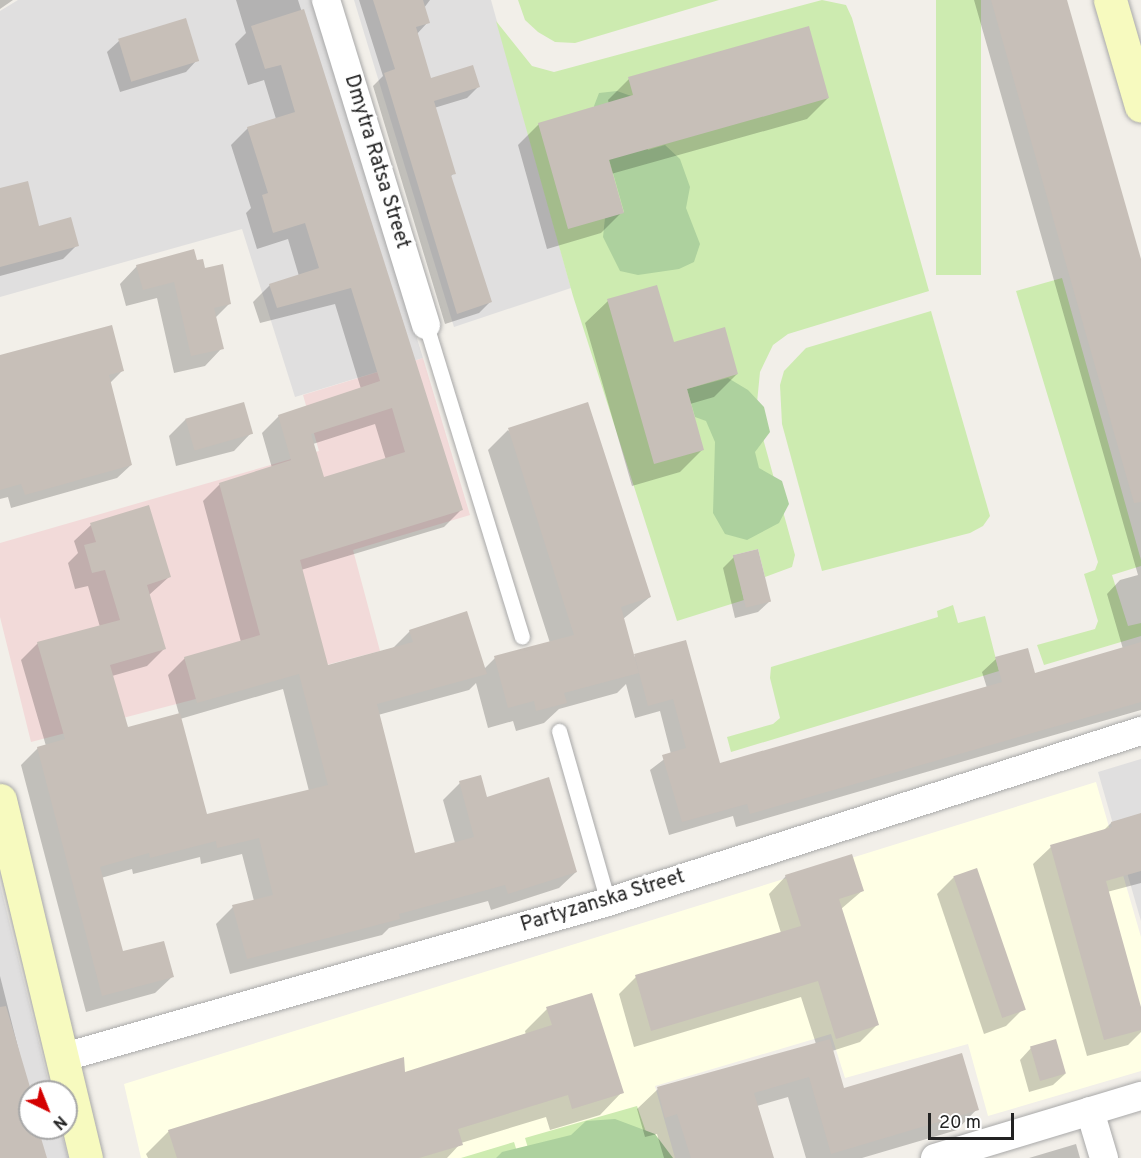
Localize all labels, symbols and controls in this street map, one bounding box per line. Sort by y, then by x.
street label: Dmytra Ratsa Street [338,72,414,252]
street label: Partyzanska Street [518,866,688,938]
north arrow [18,1080,78,1140]
scale bar [931,1101,1016,1139]
text: N [48,1110,70,1133]
text: 20 m [939,1112,981,1135]

